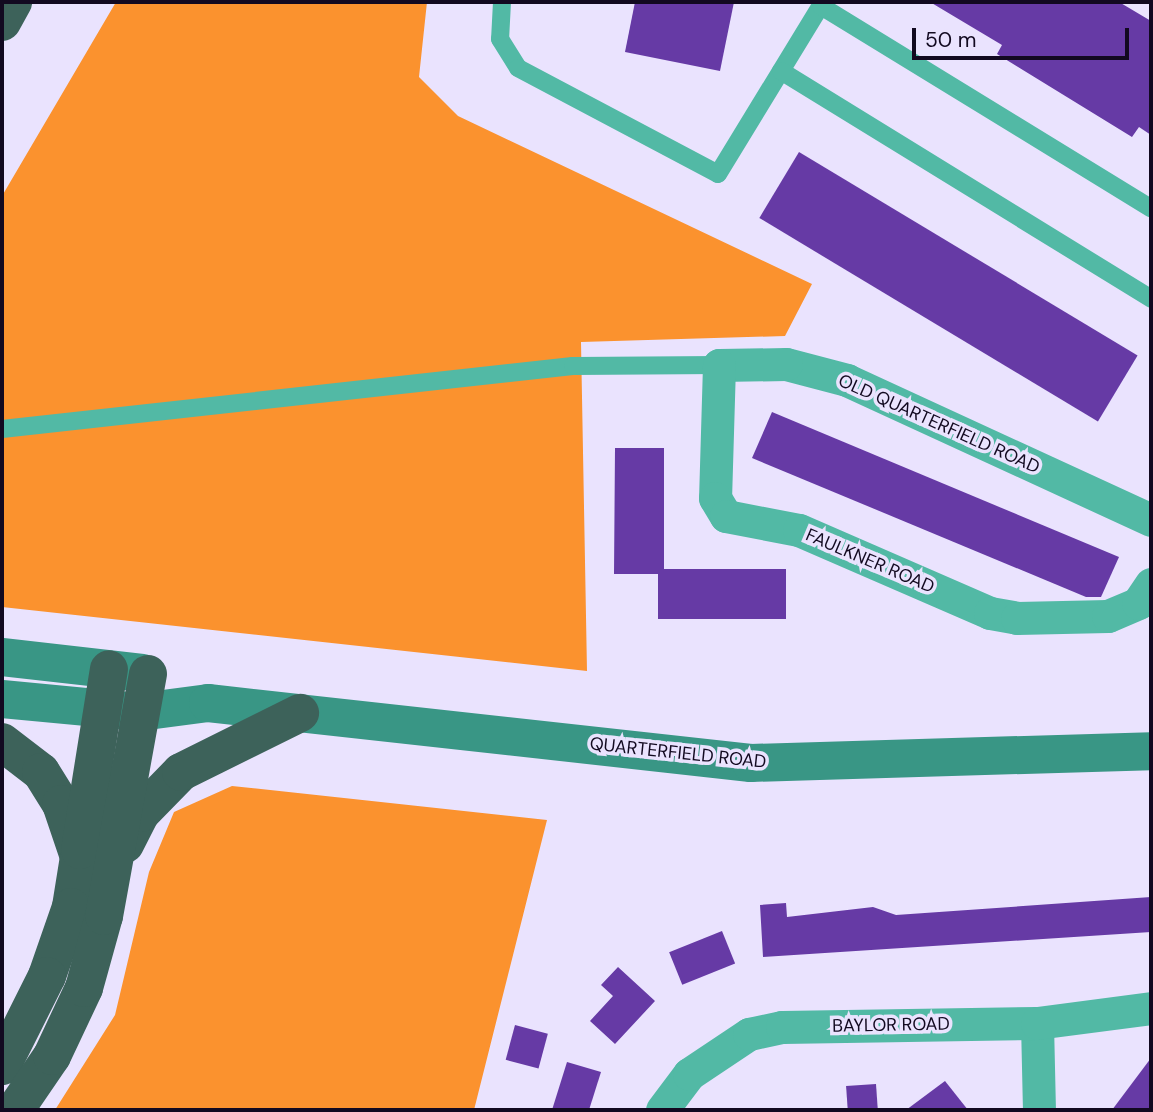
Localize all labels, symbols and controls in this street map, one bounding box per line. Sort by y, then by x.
scale bar [915,14,1132,58]
text: 50 m [925,26,976,54]
street label: OLD QUARTERFIELD ROAD [835,370,1043,478]
street label: FAULKNER ROAD [802,524,938,598]
street label: QUARTERFIELD ROAD [589,733,767,773]
street label: BAYLOR ROAD [832,1013,950,1037]

